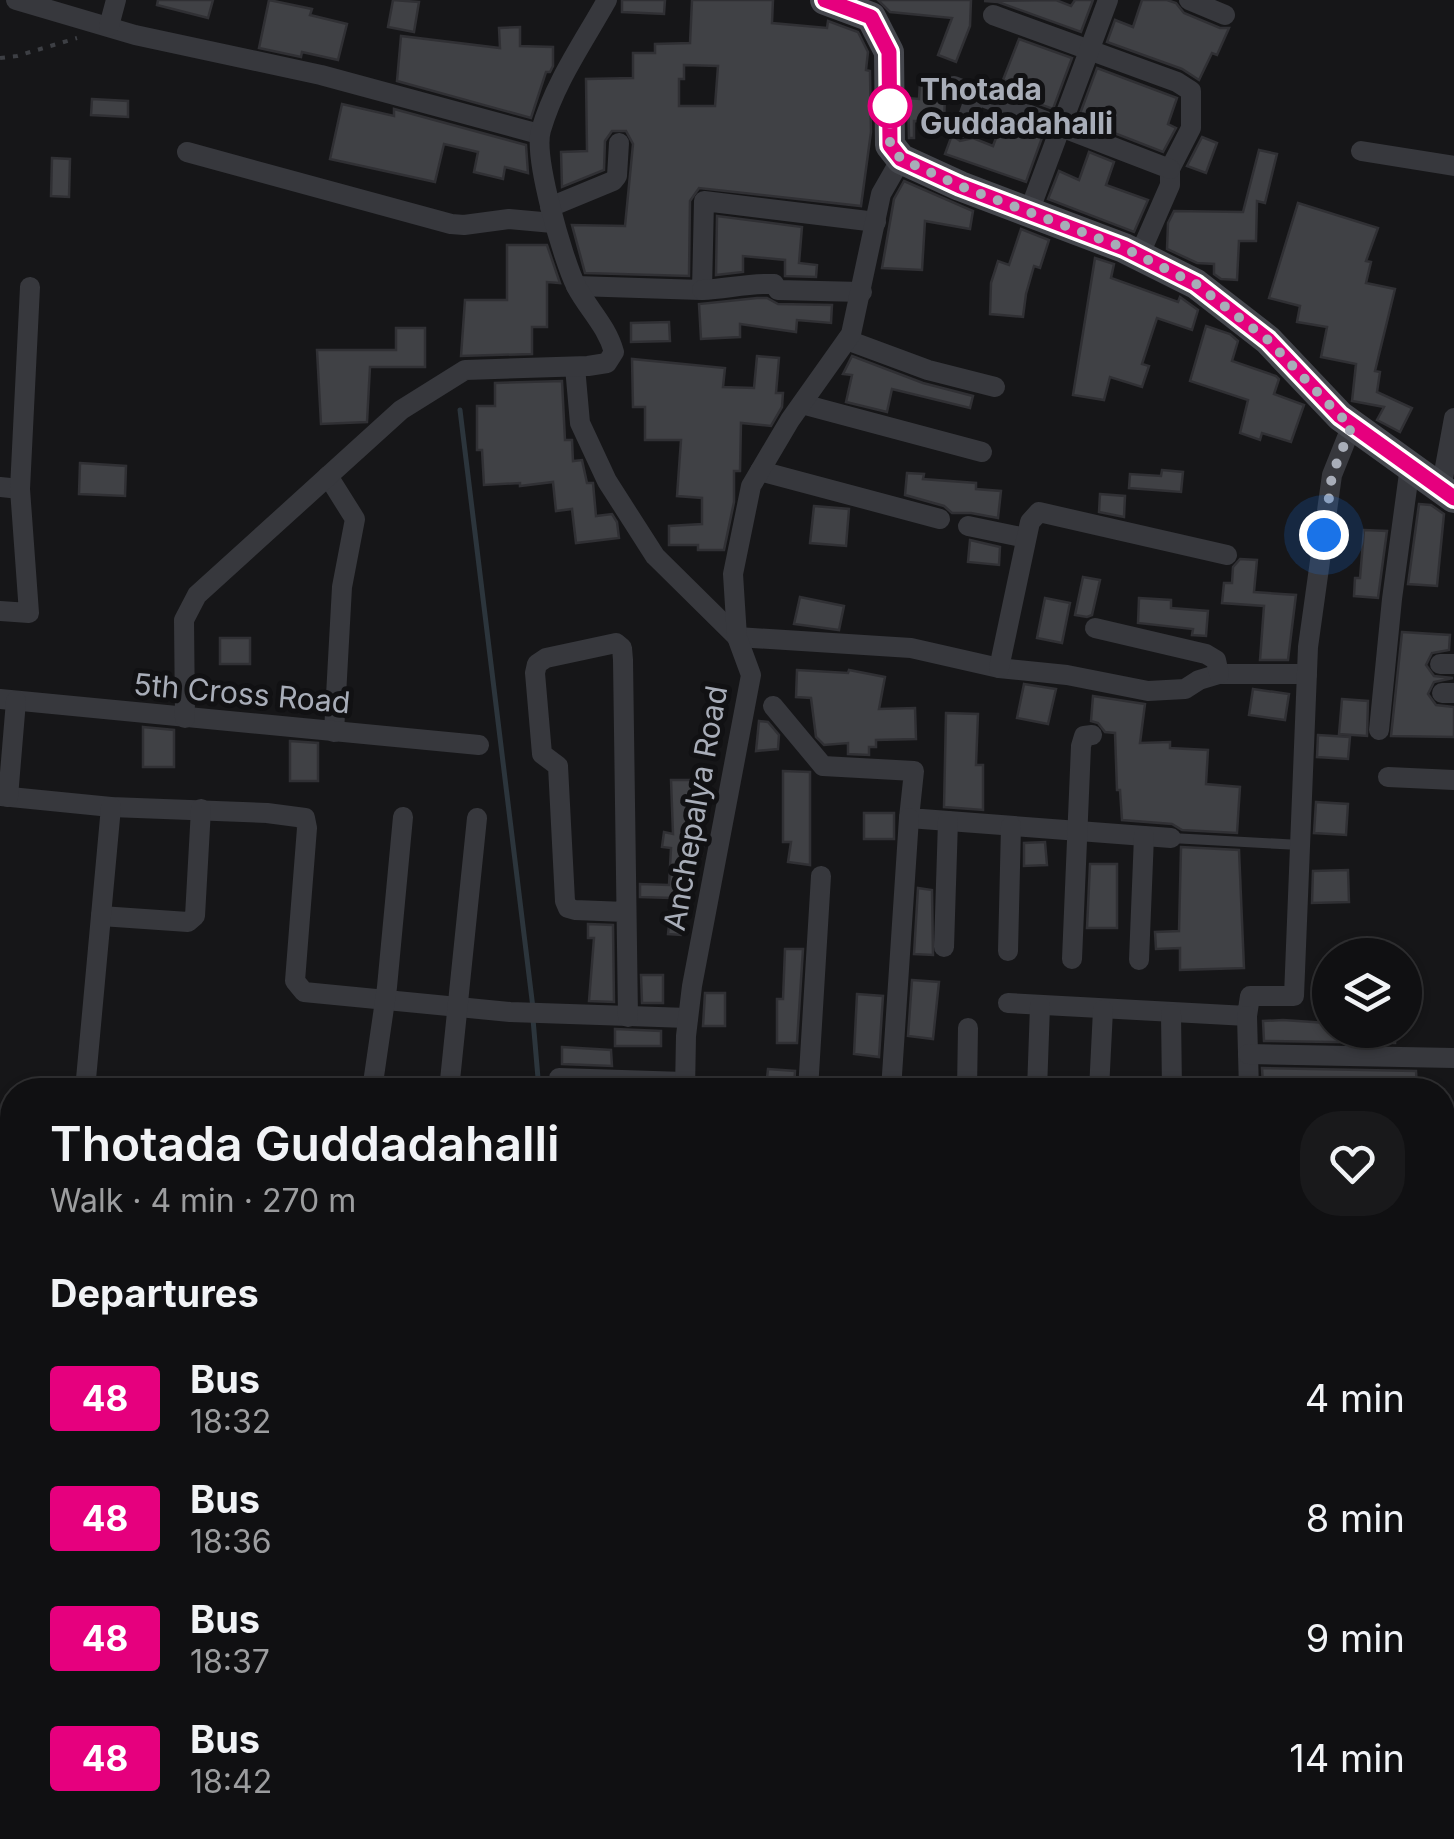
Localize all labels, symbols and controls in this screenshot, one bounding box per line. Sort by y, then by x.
place label: Thotada Guddadahalli [920,71,1113,141]
marker: Thotada Guddadahalli [869,85,911,127]
your location [1299,510,1349,560]
street label: 5th Cross Road [132,666,352,720]
street label: Anchepalya Road [656,683,734,933]
map controls [1312,938,1422,1048]
button: layers [1312,938,1422,1048]
button: heart [1300,1111,1405,1216]
text: Thotada Guddadahalli [50,1114,560,1173]
text: Walk · 4 min · 270 m [50,1181,356,1220]
text: Departures [50,1270,259,1316]
text: Bus [190,1356,260,1402]
text: 4 min [1305,1375,1405,1421]
text: 48 [82,1377,128,1419]
text: 18:32 [190,1402,271,1441]
text: Bus [190,1476,260,1522]
text: 8 min [1306,1495,1405,1541]
text: 48 [82,1497,128,1539]
text: 18:36 [190,1522,272,1561]
text: Bus [190,1596,260,1642]
text: 9 min [1306,1615,1405,1661]
text: 48 [82,1617,128,1659]
text: 18:37 [190,1642,270,1681]
text: Bus [190,1716,260,1762]
text: 14 min [1289,1735,1405,1781]
text: 48 [82,1737,128,1779]
text: 18:42 [190,1762,272,1801]

